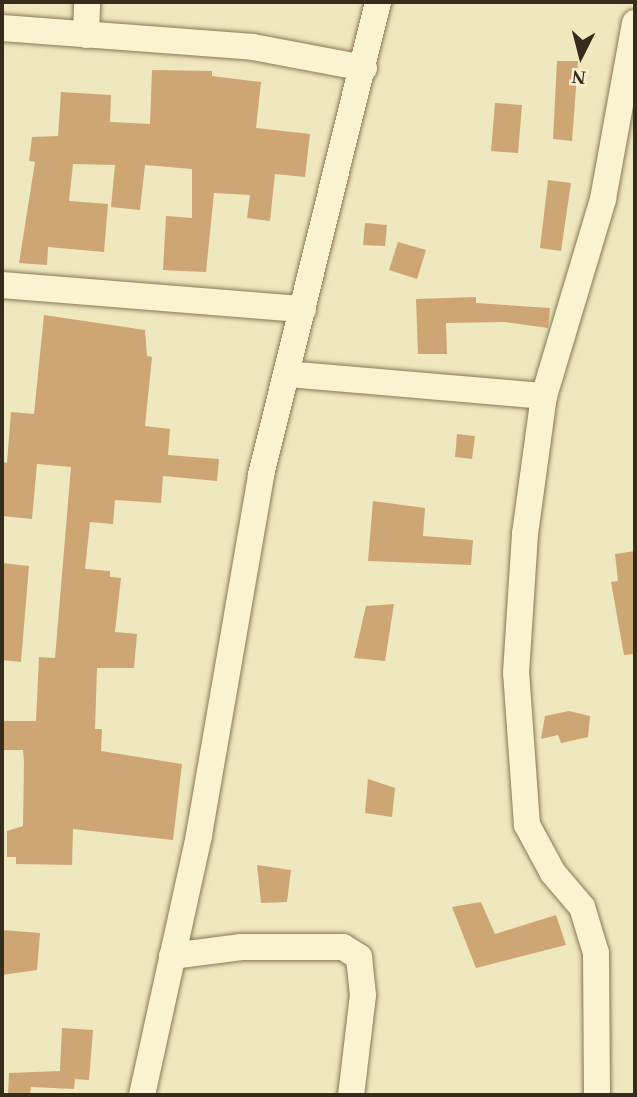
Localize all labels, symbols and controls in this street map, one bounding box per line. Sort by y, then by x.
north arrow [546,21,616,91]
text: N [571,66,587,89]

